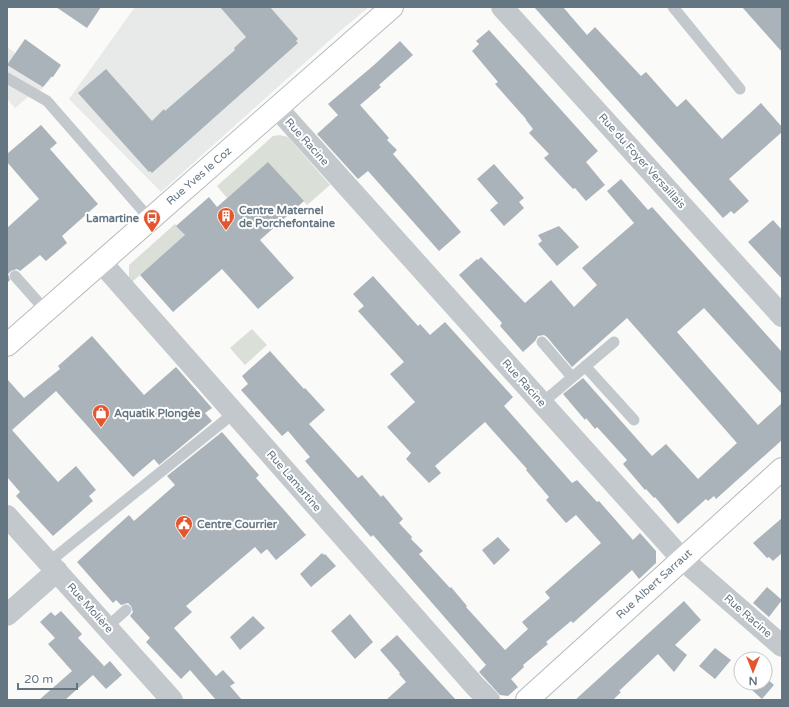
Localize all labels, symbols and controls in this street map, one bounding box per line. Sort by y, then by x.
street label: Rue du Foyer Versaillais [596,111,688,211]
street label: Rue Racine [282,116,332,168]
street label: Rue Yves le Coz [164,144,235,208]
place label: Centre Maternel de Porchefontaine [239,204,336,230]
building icon: Centre Maternel de Porchefontaine [216,206,236,231]
bus stop icon: Lamartine [142,208,162,233]
place label: Lamartine [86,212,140,225]
street label: Rue Racine [499,357,549,409]
shop icon: Aquatik Plongée [91,403,111,428]
place label: Aquatik Plongée [114,407,201,421]
street label: Rue Lamartine [264,448,324,514]
public building icon: Centre Courrier [174,514,194,539]
place label: Centre Courrier [197,518,278,531]
street label: Rue Albert Sarraut [613,547,695,621]
street label: Rue Molière [64,580,116,636]
street label: Rue Racine [721,592,775,640]
north arrow [733,651,773,691]
scale bar [18,665,77,691]
text: 20 m [24,672,53,686]
text: N [749,674,757,687]

